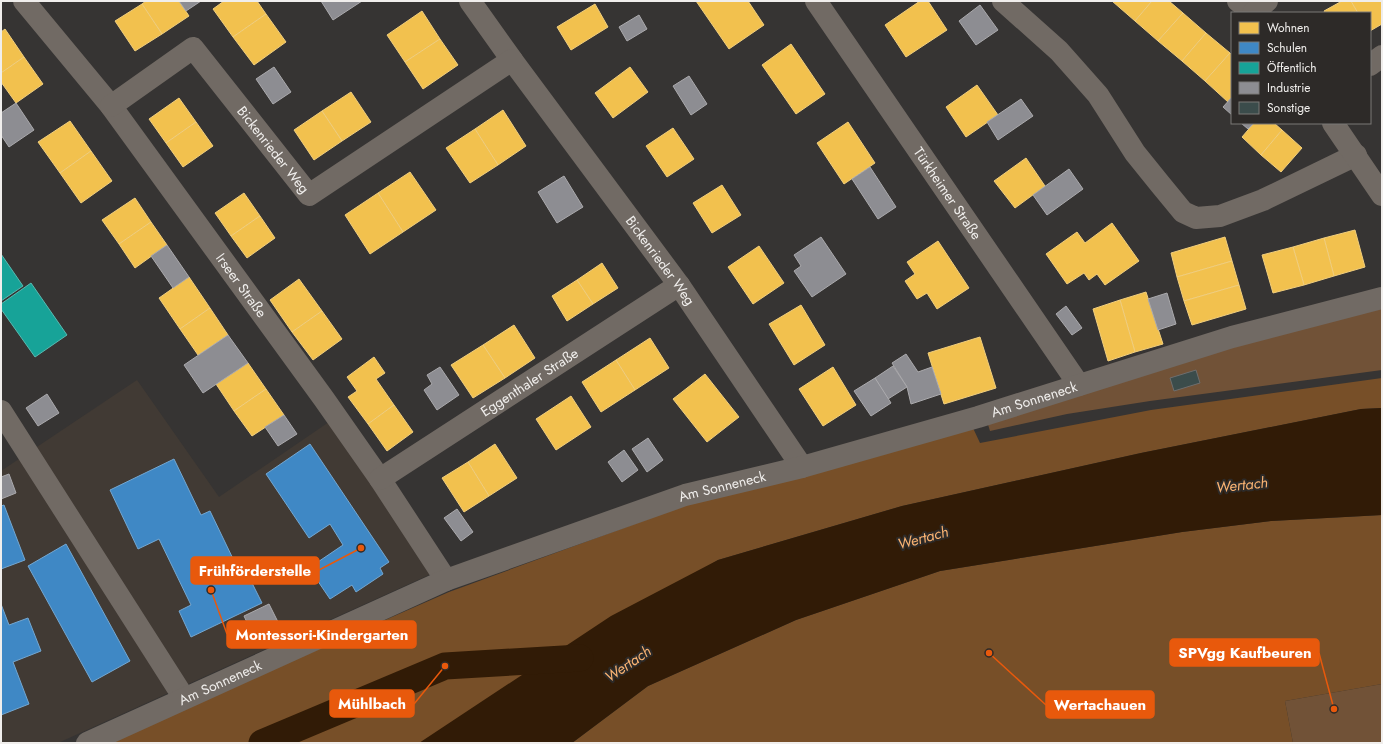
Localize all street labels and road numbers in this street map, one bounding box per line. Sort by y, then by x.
street label: Bickenrieder Weg [232,102,314,198]
street label: Türkheimer Straße [909,143,986,243]
street label: Bickenrieder Weg [621,212,700,309]
street label: Irseer Straße [211,249,271,322]
street label: Eggenthaler Straße [477,343,582,421]
street label: Am Sonneneck [989,376,1080,422]
street label: Am Sonneneck [676,466,768,507]
street label: Am Sonneneck [175,655,265,710]

